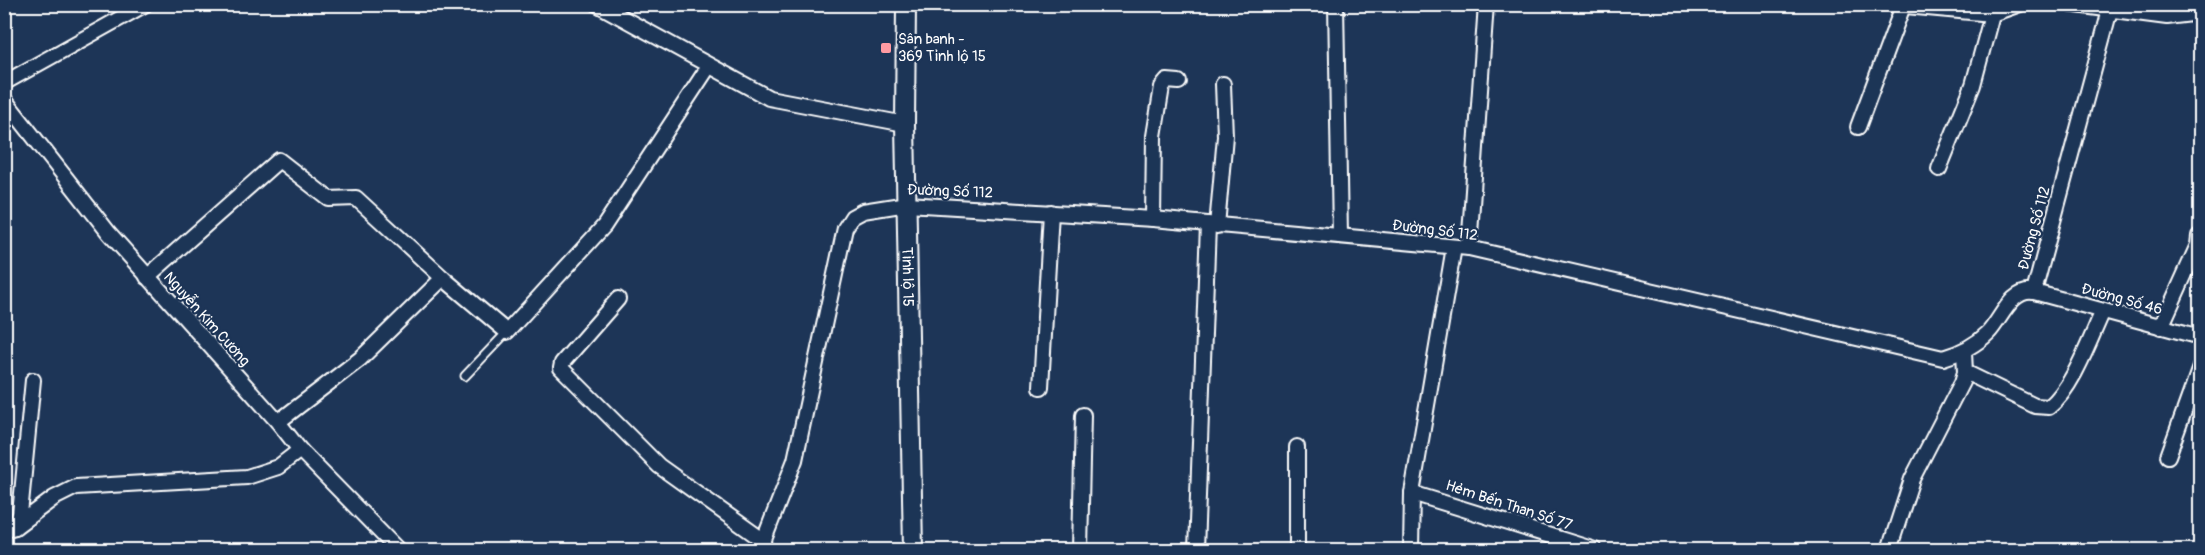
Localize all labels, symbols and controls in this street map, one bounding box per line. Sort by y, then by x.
place label: Sân banh - 369 Tỉnh lộ 15 [898,30,986,66]
marker: Sân banh - 369 Tỉnh lộ 15 [879,41,893,55]
street label: Đường Số 112 [907,181,993,202]
street label: Đường Số 112 [2014,184,2055,272]
street label: Đường Số 112 [1391,216,1479,245]
street label: Tỉnh lộ 15 [897,247,917,307]
street label: Nguyễn Kim Cương [159,268,254,370]
street label: Đường Số 46 [2079,280,2165,319]
street label: Hẻm Bến Than Số 77 [1443,476,1575,535]

